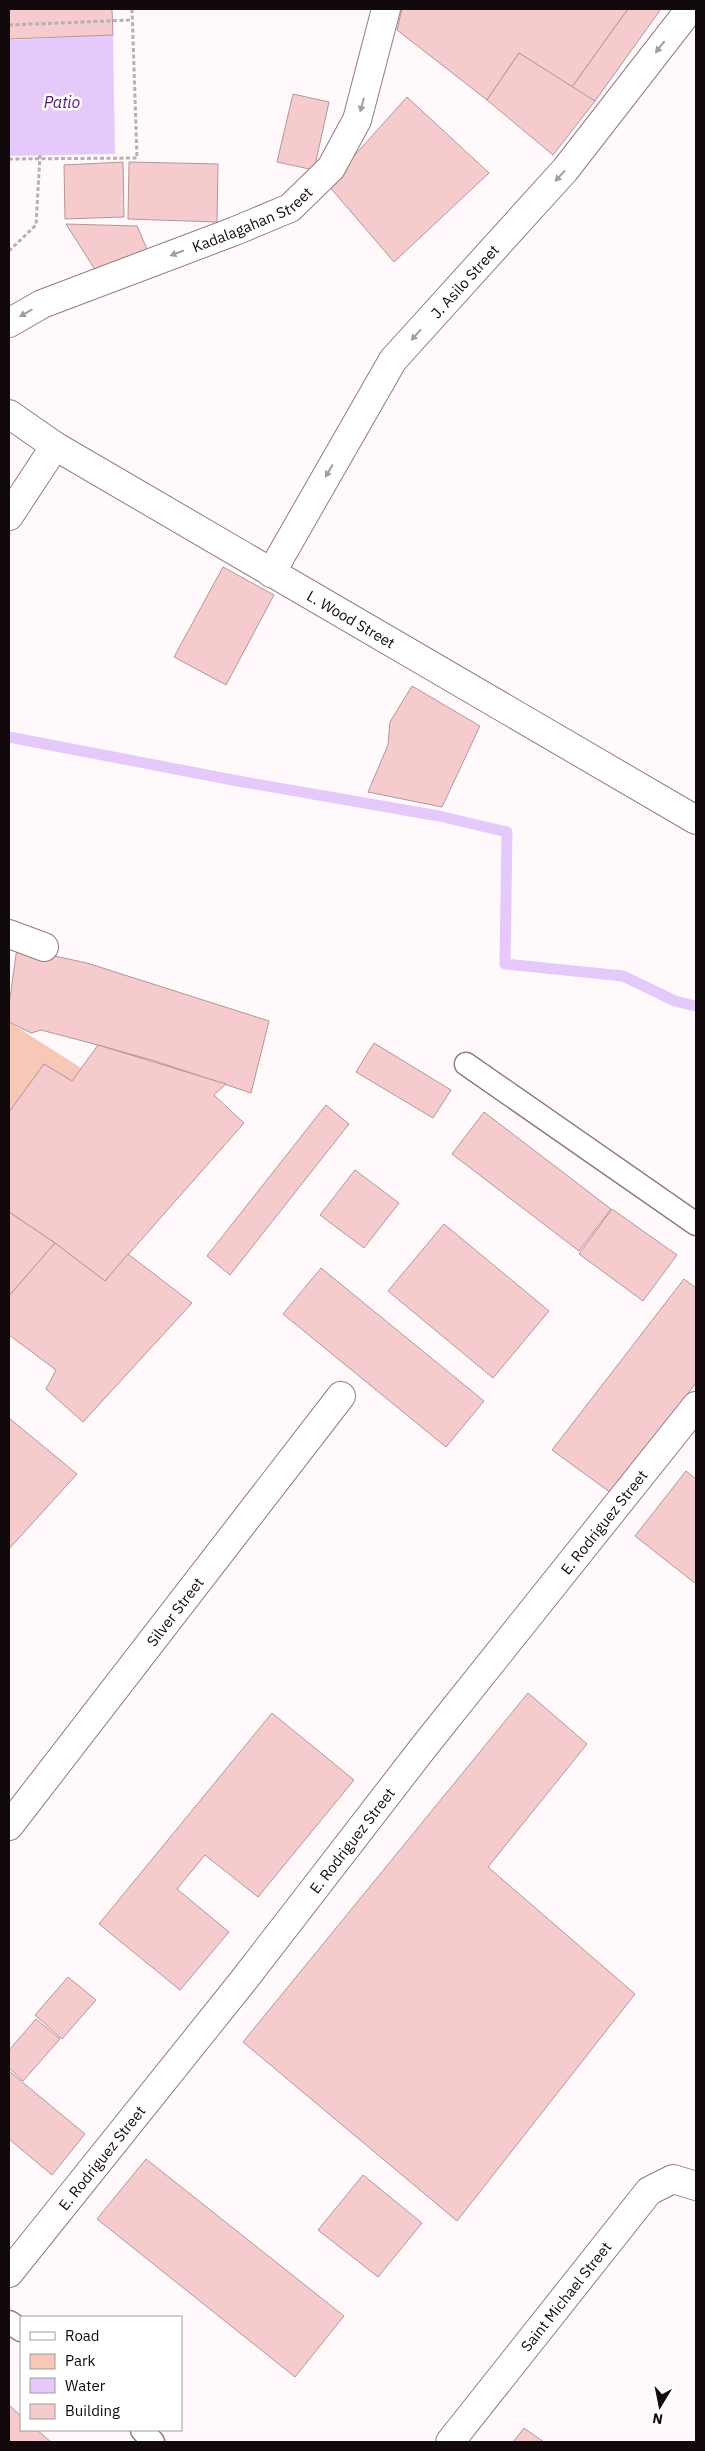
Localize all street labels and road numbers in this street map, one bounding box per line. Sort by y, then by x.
street label: Kadalagahan Street [189,182,316,256]
street label: J. Asilo Street [426,240,503,322]
street label: L. Wood Street [304,586,399,652]
street label: E. Rodriguez Street [556,1466,651,1578]
street label: Silver Street [142,1573,207,1650]
street label: E. Rodriguez Street [305,1784,398,1897]
street label: E. Rodriguez Street [54,2101,149,2214]
street label: Saint Michael Street [516,2237,615,2355]

